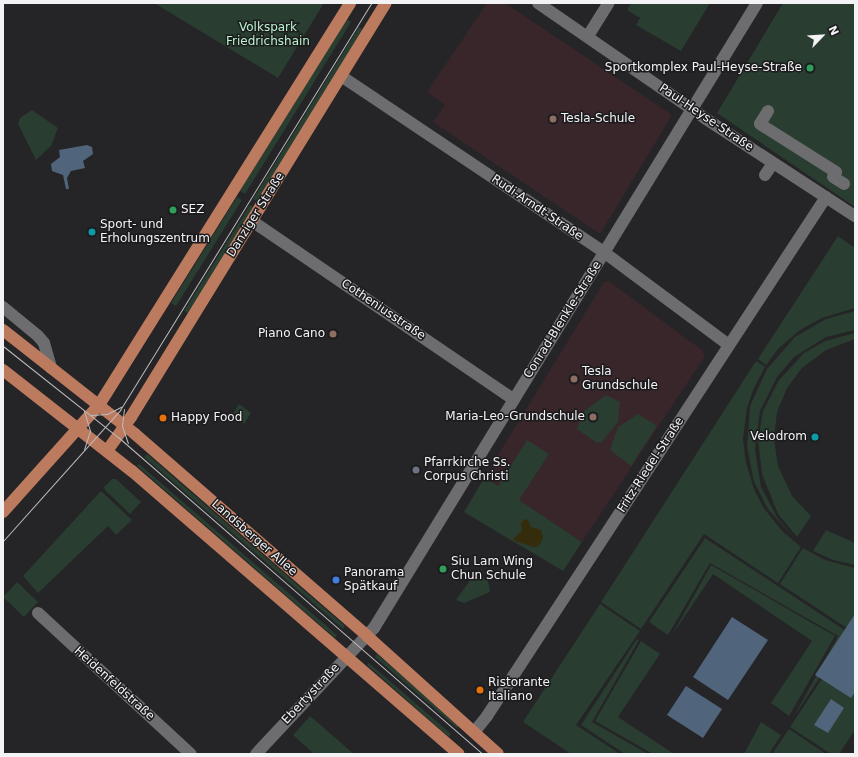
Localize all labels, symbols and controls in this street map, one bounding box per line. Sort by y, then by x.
north arrow [802,16,842,56]
park label: Volkspark Friedrichshain [226,21,310,49]
text: N [825,24,841,38]
place label: Sportkomplex Paul-Heyse-Straße [605,61,802,75]
marker: Sportkomplex Paul-Heyse-Straße [805,63,815,73]
street label: Paul-Heyse-Straße [656,81,756,155]
place label: Tesla-Schule [561,112,635,126]
marker: Tesla-Schule [548,114,558,124]
street label: Danziger Straße [224,170,288,260]
street label: Rudi-Arndt-Straße [489,172,585,244]
place label: SEZ [181,203,204,217]
marker: SEZ [168,205,178,215]
place label: Sport- und Erholungszentrum [100,218,210,246]
marker: Sport- und Erholungszentrum [87,227,97,237]
street label: Conrad-Blenkle-Straße [521,259,605,381]
street label: Cotheniusstraße [338,277,428,343]
place label: Piano Cano [258,327,325,341]
marker: Piano Cano [328,329,338,339]
place label: Tesla Grundschule [582,365,658,393]
marker: Tesla Grundschule [569,374,579,384]
place label: Maria-Leo-Grundschule [445,410,585,424]
place label: Happy Food [171,411,242,425]
marker: Maria-Leo-Grundschule [588,412,598,422]
marker: Happy Food [158,413,168,423]
street label: Fritz-Riedel-Straße [615,415,687,515]
place label: Velodrom [750,430,807,444]
marker: Velodrom [810,432,820,442]
place label: Pfarrkirche Ss. Corpus Christi [424,456,511,484]
marker: Pfarrkirche Ss. Corpus Christi [411,465,421,475]
street label: Landsberger Allee [208,497,300,579]
place label: Siu Lam Wing Chun Schule [451,555,533,583]
marker: Siu Lam Wing Chun Schule [438,564,448,574]
place label: Panorama Spätkauf [344,566,404,594]
marker: Panorama Spätkauf [331,575,341,585]
street label: Heidenfeldstraße [71,644,157,724]
street label: Ebertystraße [279,661,343,727]
place label: Ristorante Italiano [488,676,550,704]
marker: Ristorante Italiano [475,685,485,695]

